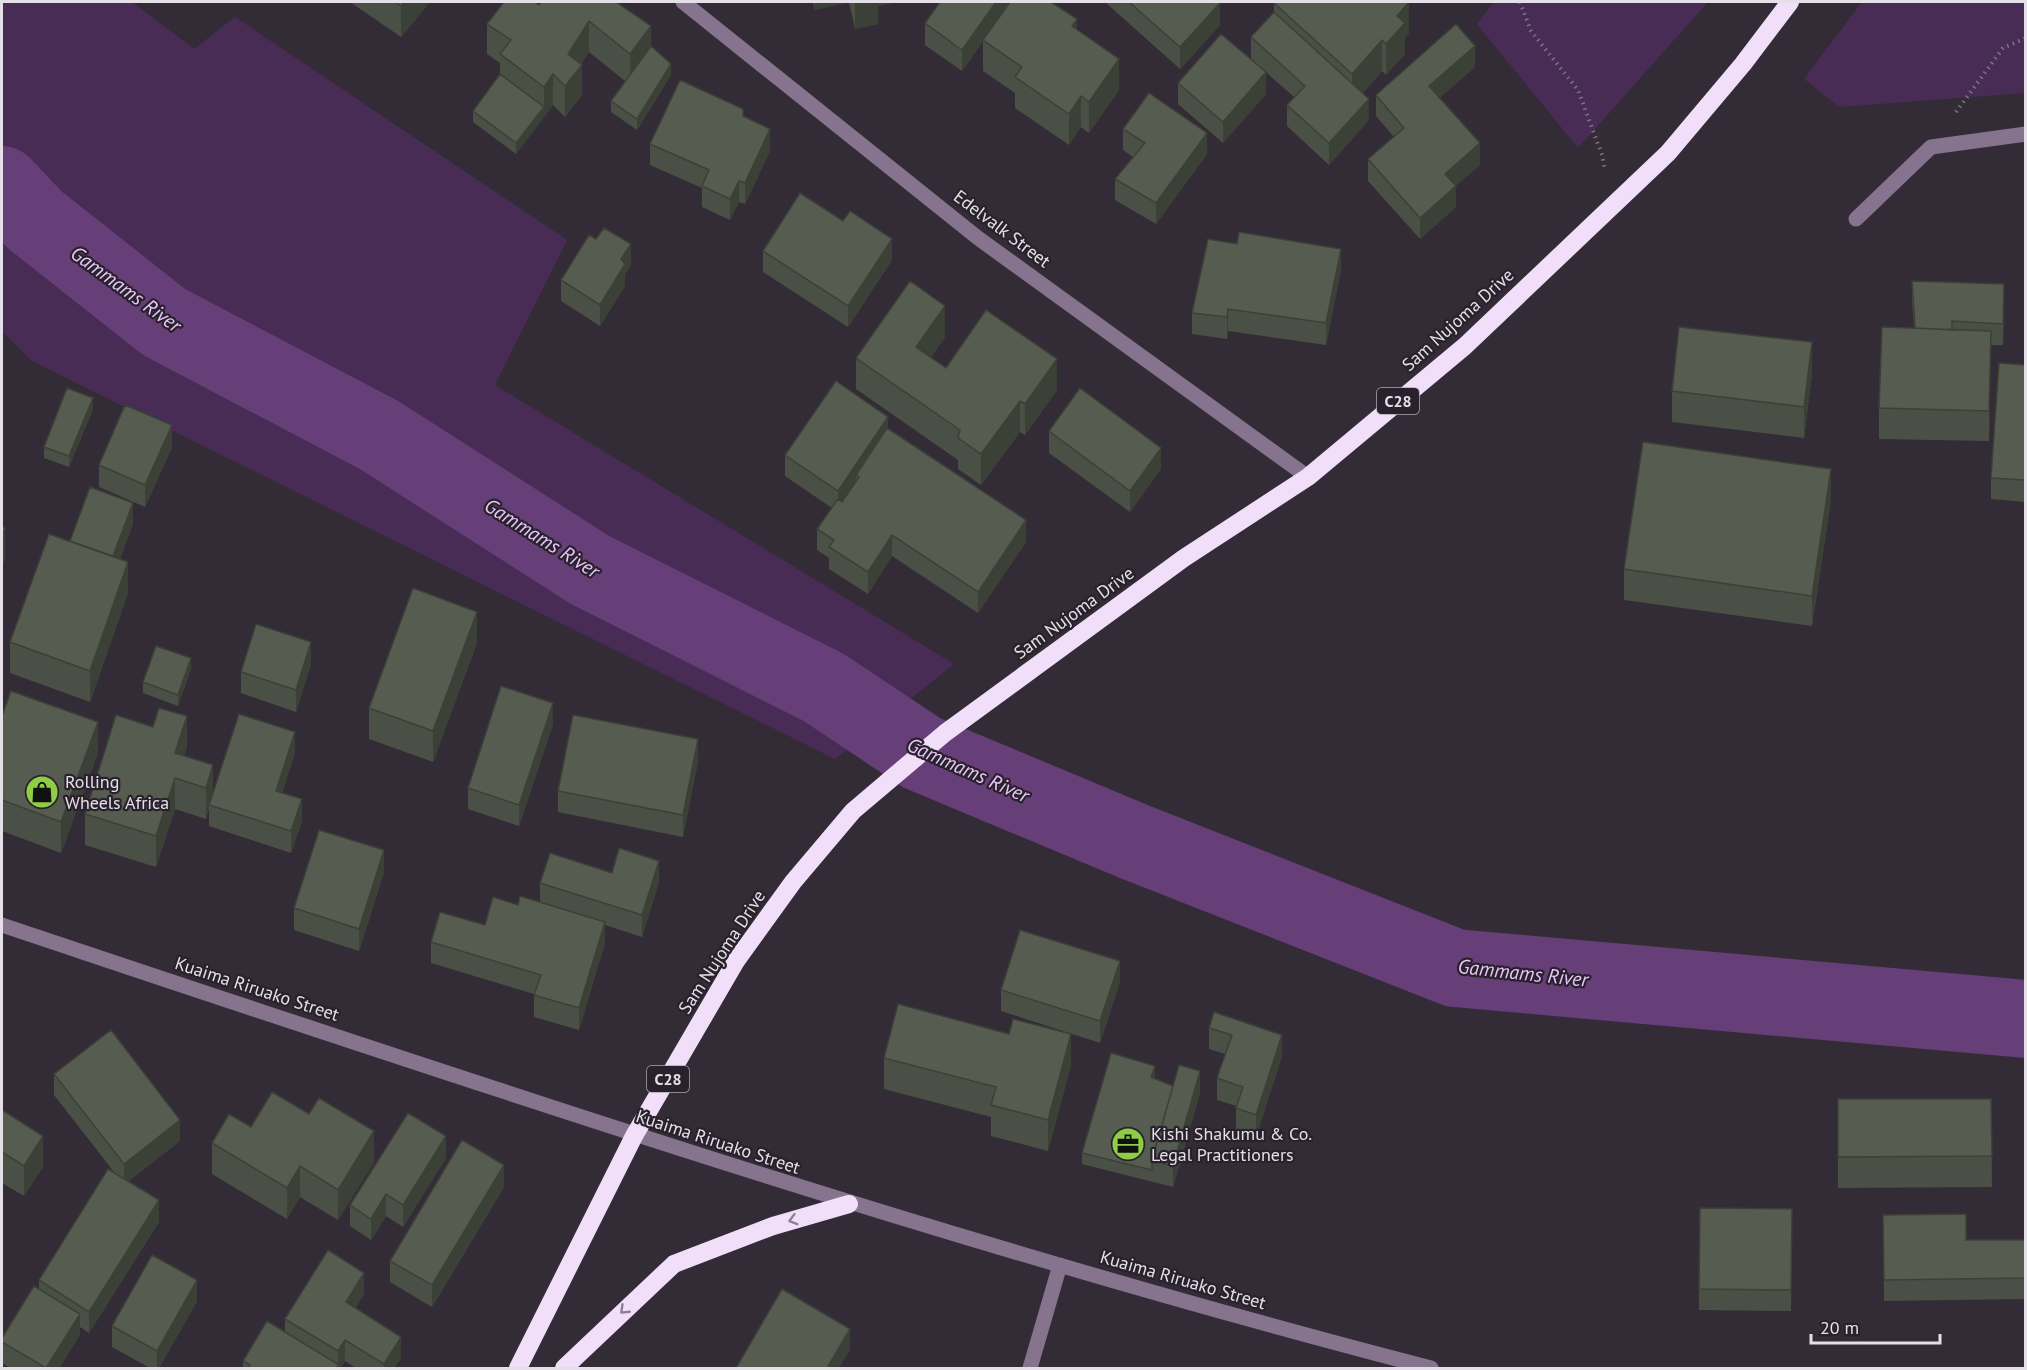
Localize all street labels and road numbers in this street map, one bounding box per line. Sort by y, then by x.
street label: Edelvalk Street [949,185,1055,273]
street label: Sam Nujoma Drive [1397,263,1518,376]
road number: C28 [1377,388,1419,414]
street label: Sam Nujoma Drive [1009,561,1138,664]
street label: Sam Nujoma Drive [673,886,770,1018]
street label: Kuaima Riruako Street [172,951,342,1026]
road number: C28 [647,1066,689,1092]
street label: Kuaima Riruako Street [633,1104,803,1179]
street label: Kuaima Riruako Street [1098,1245,1269,1314]

